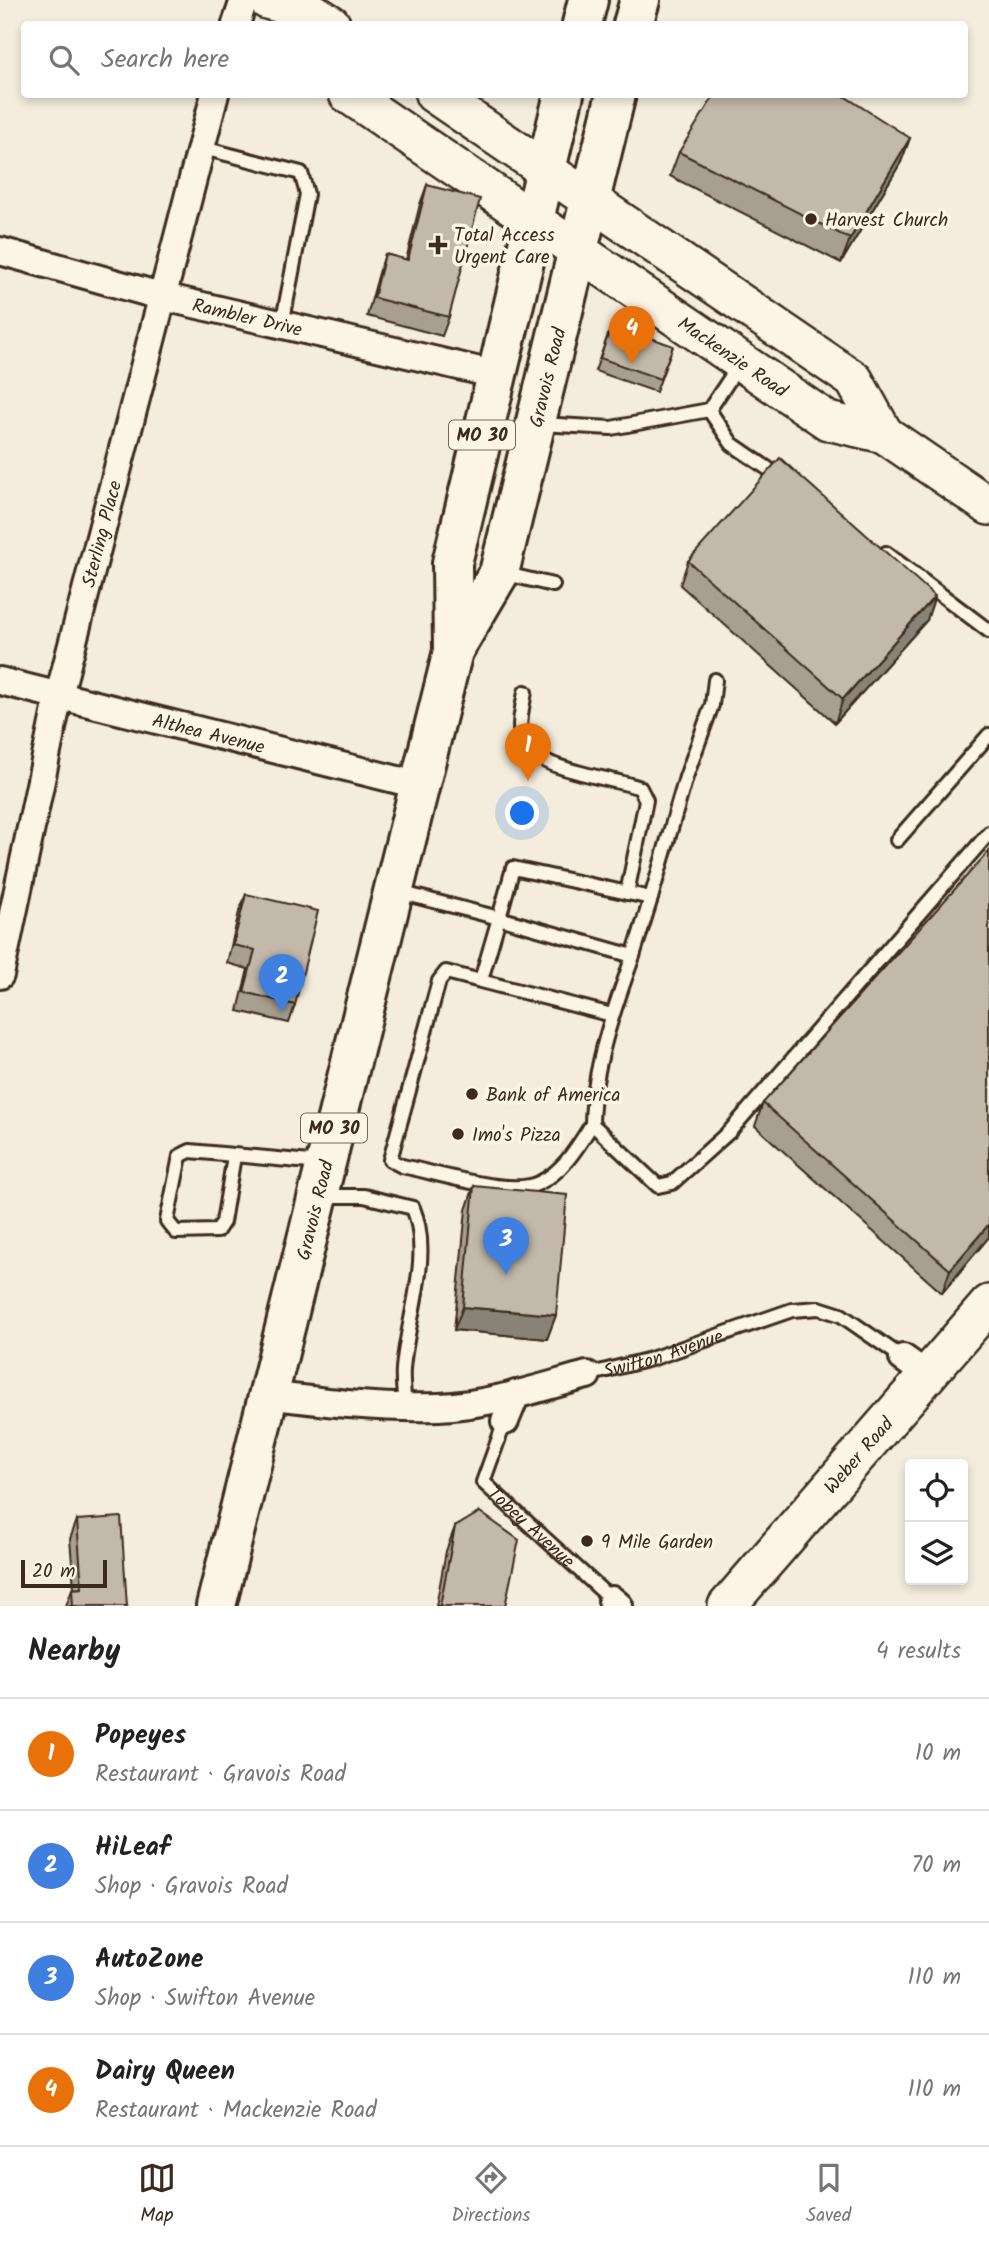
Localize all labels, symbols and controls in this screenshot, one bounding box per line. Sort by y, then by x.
search box [21,21,968,98]
text: Search here [101,39,229,81]
icon: search [45,41,83,79]
place label: Harvest Church [825,206,948,236]
marker: Harvest Church [803,211,819,227]
place label: Total Access Urgent Care [454,221,555,273]
marker: Total Access Urgent Care [428,235,448,255]
street label: Rambler Drive [189,291,305,346]
pin: 4 [609,306,655,364]
street label: Mackenzie Road [671,310,793,407]
street label: Gravois Road [522,324,576,431]
road number: MO 30 [449,421,515,450]
street label: Sterling Place [75,477,131,591]
street label: Althea Avenue [149,706,268,763]
pin: 1 [505,723,551,781]
your location [505,796,539,830]
pin: 2 [259,954,305,1012]
place label: Bank of America [486,1081,620,1111]
marker: Bank of America [464,1086,480,1102]
road number: MO 30 [301,1114,367,1142]
place label: Imo's Pizza [472,1121,561,1151]
marker: Imo's Pizza [450,1126,466,1142]
street label: Gravois Road [289,1157,343,1264]
pin: 3 [483,1217,529,1275]
street label: Swifton Avenue [600,1322,728,1387]
street label: Weber Road [817,1411,902,1502]
map controls [905,1459,968,1585]
button: locate [905,1459,968,1522]
street label: Tobey Avenue [480,1480,581,1577]
button: layers [905,1522,968,1585]
place label: 9 Mile Garden [601,1528,713,1558]
marker: 9 Mile Garden [579,1533,595,1549]
scale bar [21,1557,107,1589]
text: 20 m [32,1557,75,1587]
text: Nearby [28,1628,120,1676]
text: 4 results [876,1634,961,1670]
text: Popeyes [95,1715,186,1757]
text: 1 [48,1736,54,1772]
text: 10 m [915,1736,961,1772]
text: Restaurant · Gravois Road [95,1757,346,1793]
text: HiLeaf [95,1827,170,1869]
text: 2 [44,1848,58,1884]
text: 70 m [911,1848,961,1884]
text: Shop · Gravois Road [95,1869,288,1905]
text: AutoZone [95,1939,203,1981]
text: 3 [45,1960,57,1996]
text: 110 m [908,1960,961,1996]
text: Shop · Swifton Avenue [95,1981,315,2017]
text: Dairy Queen [95,2051,235,2093]
text: 4 [45,2072,57,2108]
text: 110 m [908,2072,961,2108]
text: Restaurant · Mackenzie Road [95,2093,377,2129]
tab: Map [138,2159,176,2231]
tab: Directions [452,2159,530,2231]
tab: Saved [806,2159,851,2231]

